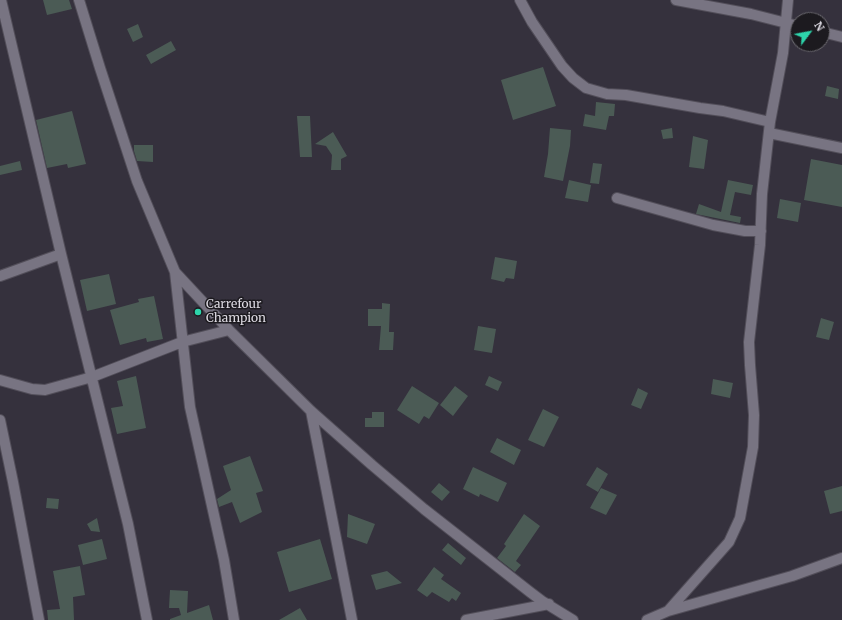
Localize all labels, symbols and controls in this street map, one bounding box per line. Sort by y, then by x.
north arrow [790,12,830,52]
text: N [811,19,828,34]
place label: Carrefour Champion [206,298,266,326]
marker: Carrefour Champion [193,307,203,317]

